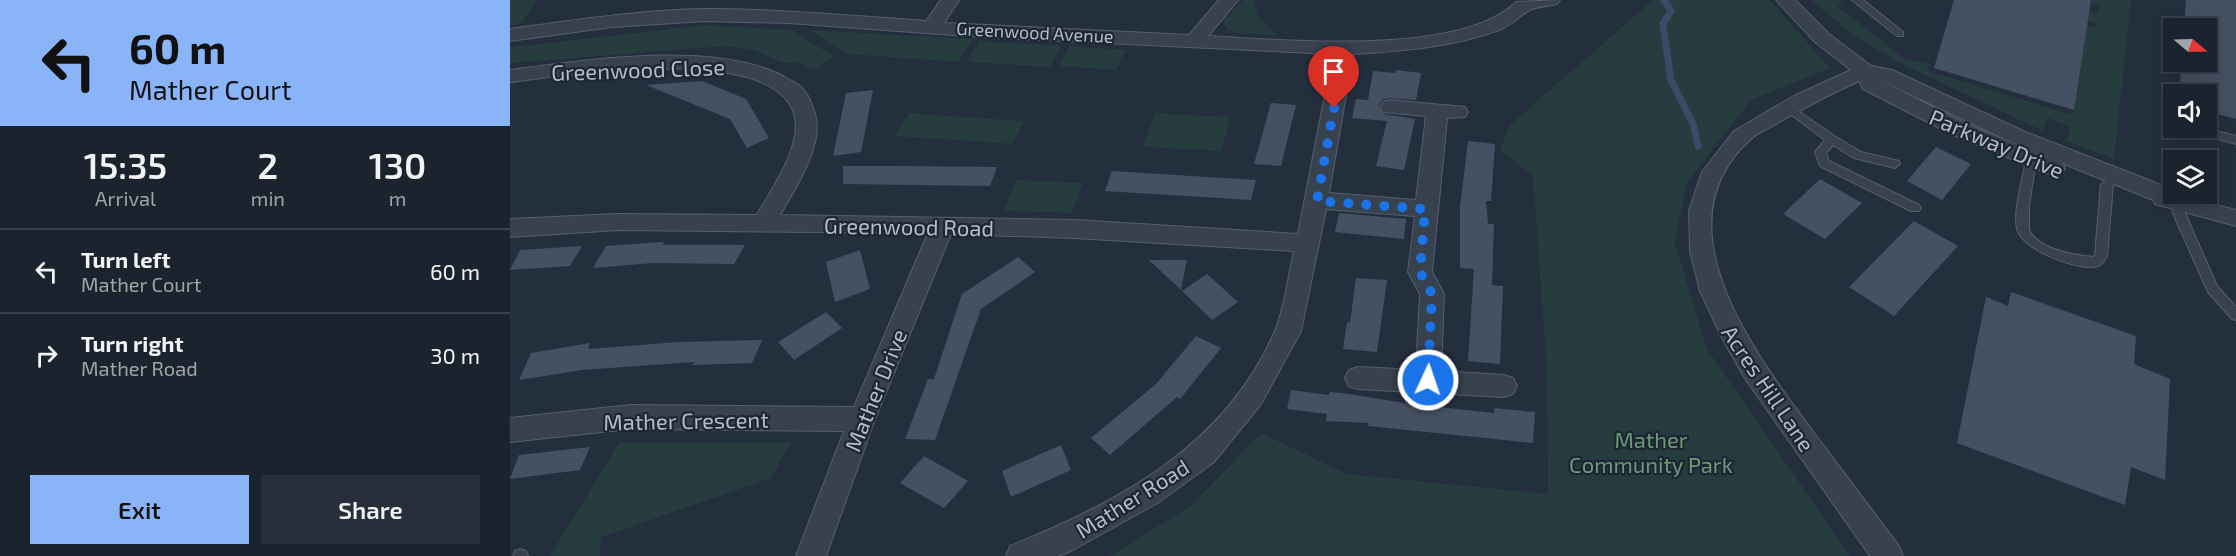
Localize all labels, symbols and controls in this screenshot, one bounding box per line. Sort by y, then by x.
street label: Greenwood Avenue [956,17,1114,47]
north arrow [2163,18,2217,72]
map controls [2163,18,2217,204]
text: 60 m [129,22,226,72]
icon: left [30,24,108,102]
pin [1308,46,1359,108]
street label: Greenwood Close [551,53,725,85]
icon: arrive [1317,55,1350,88]
text: Mather Court [129,73,292,105]
button: sound [2163,84,2217,138]
street label: Parkway Drive [1926,103,2068,183]
text: 15:35 [84,143,167,186]
text: 2 [258,143,278,186]
text: 130 [369,143,426,186]
button: layers [2163,150,2217,204]
text: Arrival [95,186,156,210]
text: min [251,186,285,210]
text: m [389,186,406,210]
street label: Greenwood Road [824,212,994,240]
text: Turn left [81,246,170,272]
icon: left [30,255,63,288]
text: 60 m [430,258,480,284]
text: Mather Court [81,272,201,296]
street label: Acres Hill Lane [1717,320,1821,456]
street label: Mather Drive [839,325,911,455]
text: Turn right [81,330,183,356]
icon: right [30,339,63,372]
text: 30 m [430,342,480,368]
position arrow [1396,348,1460,412]
text: Mather Road [81,356,198,380]
street label: Mather Crescent [603,406,769,434]
park label: Mather Community Park [1569,426,1733,477]
street label: Mather Road [1071,453,1193,543]
button: Exit [30,475,249,544]
button: Share [261,475,480,544]

